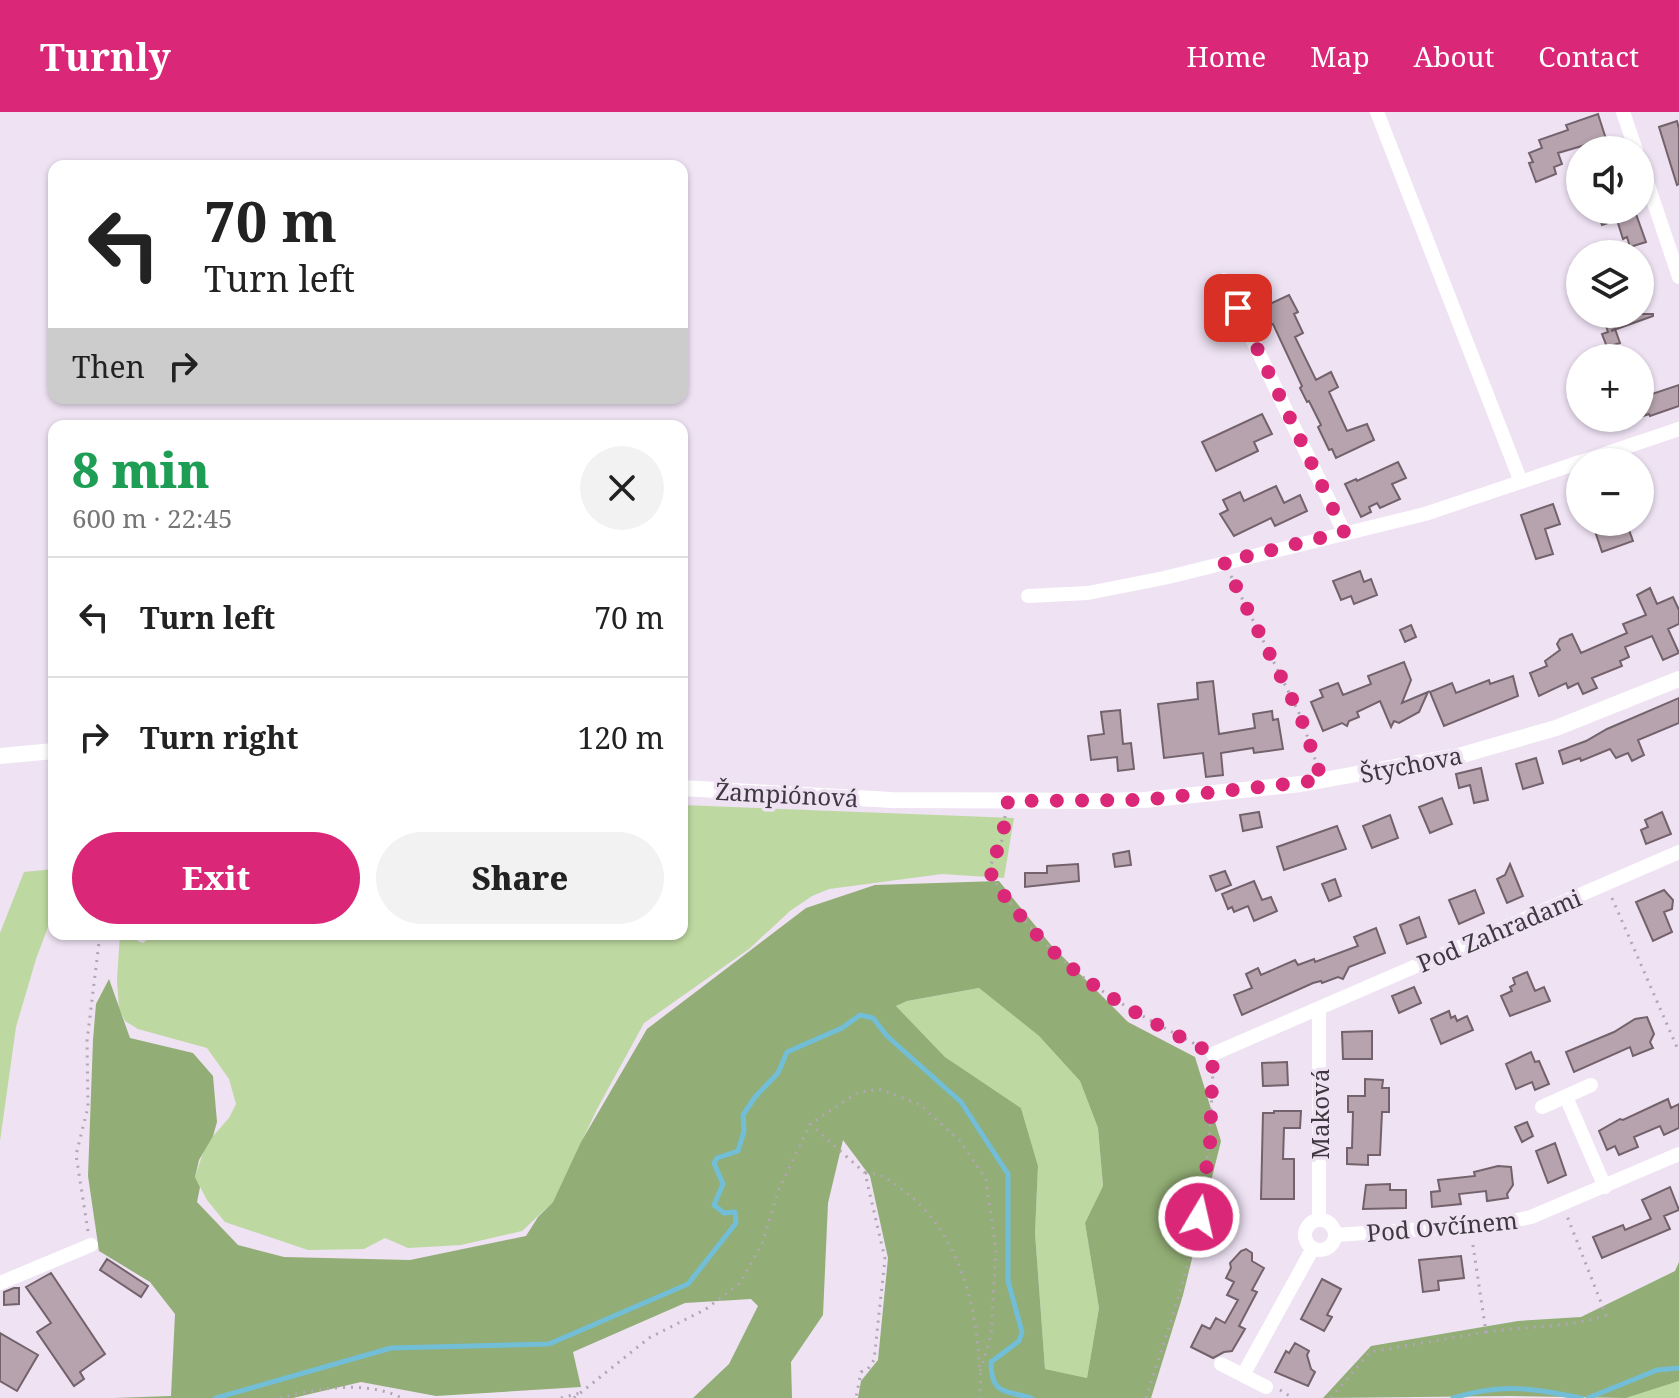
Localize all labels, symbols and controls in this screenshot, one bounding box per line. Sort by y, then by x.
text: Turnly [40,30,171,82]
text: Home [1187,37,1266,75]
text: Map [1310,37,1370,75]
text: About [1414,37,1494,75]
text: Contact [1538,37,1639,75]
map controls [1566,136,1654,536]
button: sound [1566,136,1654,224]
text: 70 m [204,182,337,258]
icon: left [72,192,176,296]
button: layers [1566,240,1654,328]
text: Turn left [204,254,355,303]
pin [1204,274,1272,342]
icon: arrive [1216,286,1260,330]
icon: right [161,344,205,388]
button: + [1566,344,1654,432]
text: Then [72,346,145,387]
text: 8 min [72,437,210,502]
button: close [580,446,664,530]
button: − [1566,448,1654,536]
text: 600 m · 22:45 [72,500,233,536]
icon: left [72,595,116,639]
text: Turn left [140,597,275,638]
text: 70 m [594,597,664,638]
icon: right [72,715,116,759]
text: Turn right [140,717,298,758]
text: 120 m [578,717,664,758]
street label: Štychova [1357,738,1465,790]
street label: Žampiónová [715,774,859,814]
button: Exit [72,832,360,924]
button: Share [376,832,664,924]
street label: Pod Zahradami [1412,880,1586,979]
street label: Maková [1303,1069,1336,1159]
position arrow [1157,1175,1241,1259]
street label: Pod Ovčínem [1365,1203,1519,1249]

